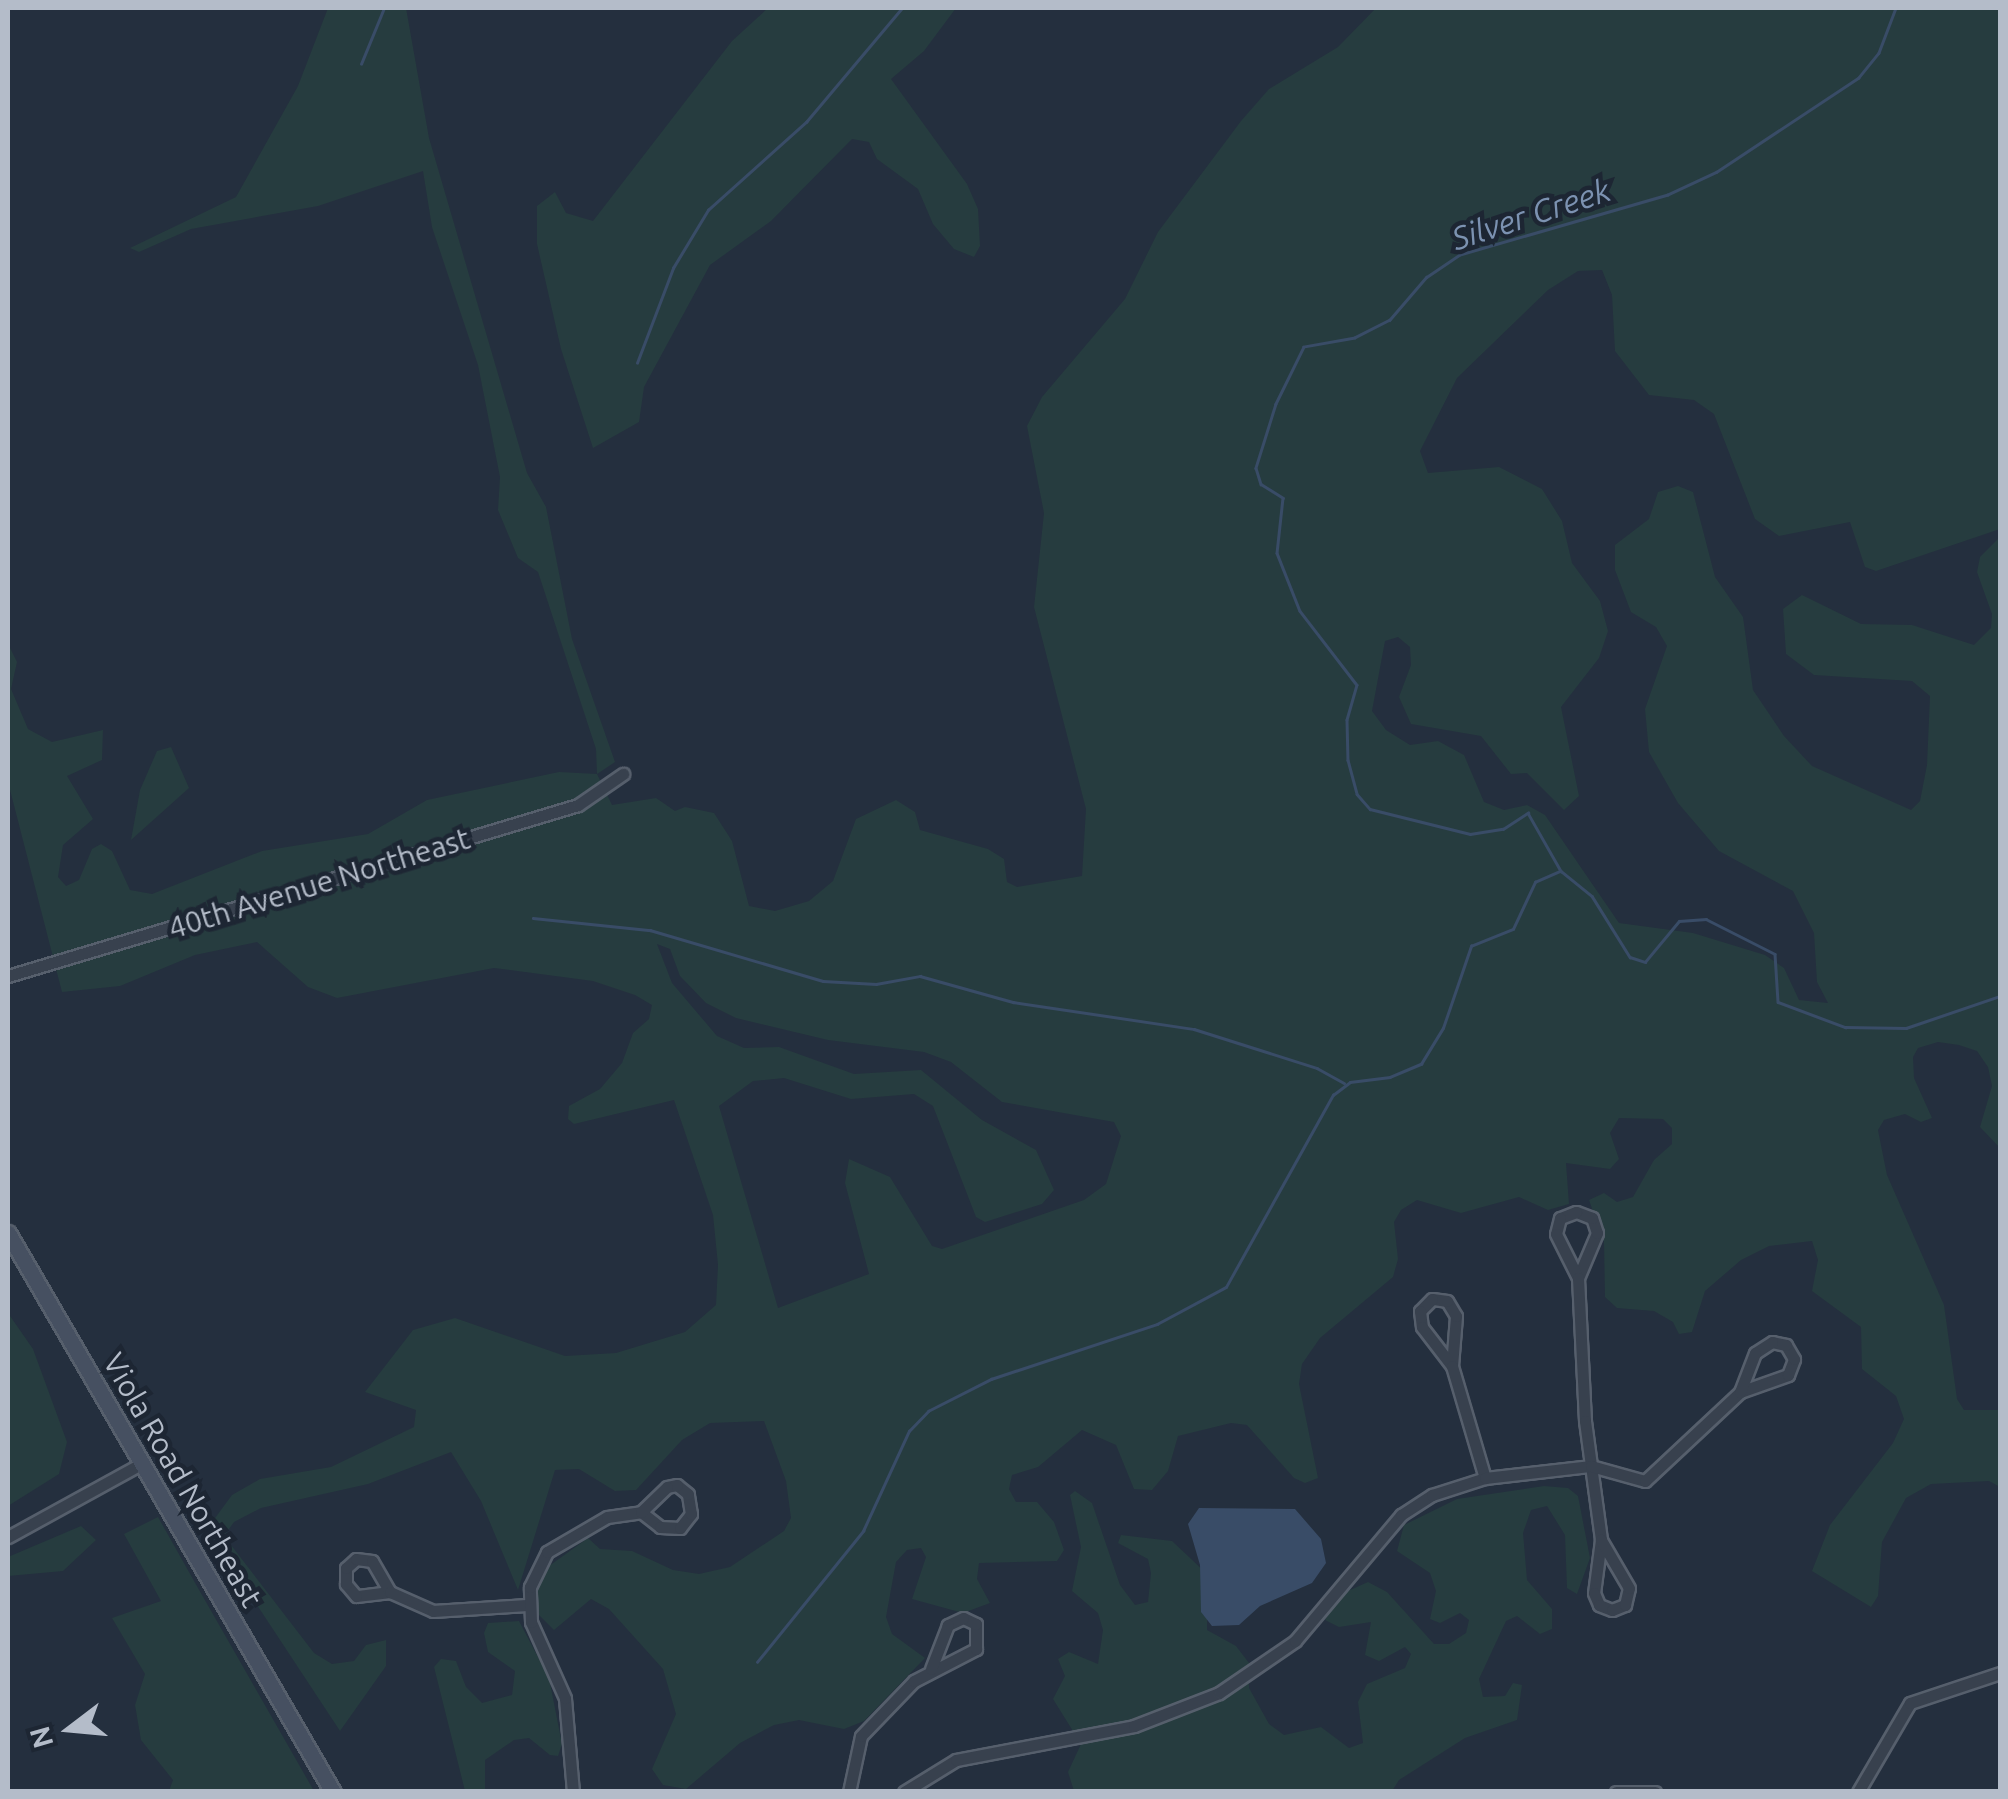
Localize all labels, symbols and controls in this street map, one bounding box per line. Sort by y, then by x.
water label: Silver Creek [1447,170,1615,258]
street label: 40th Avenue Northeast [164,820,474,946]
street label: Viola Road Northeast [96,1347,270,1613]
north arrow [20,1679,120,1779]
text: N [23,1723,58,1752]

